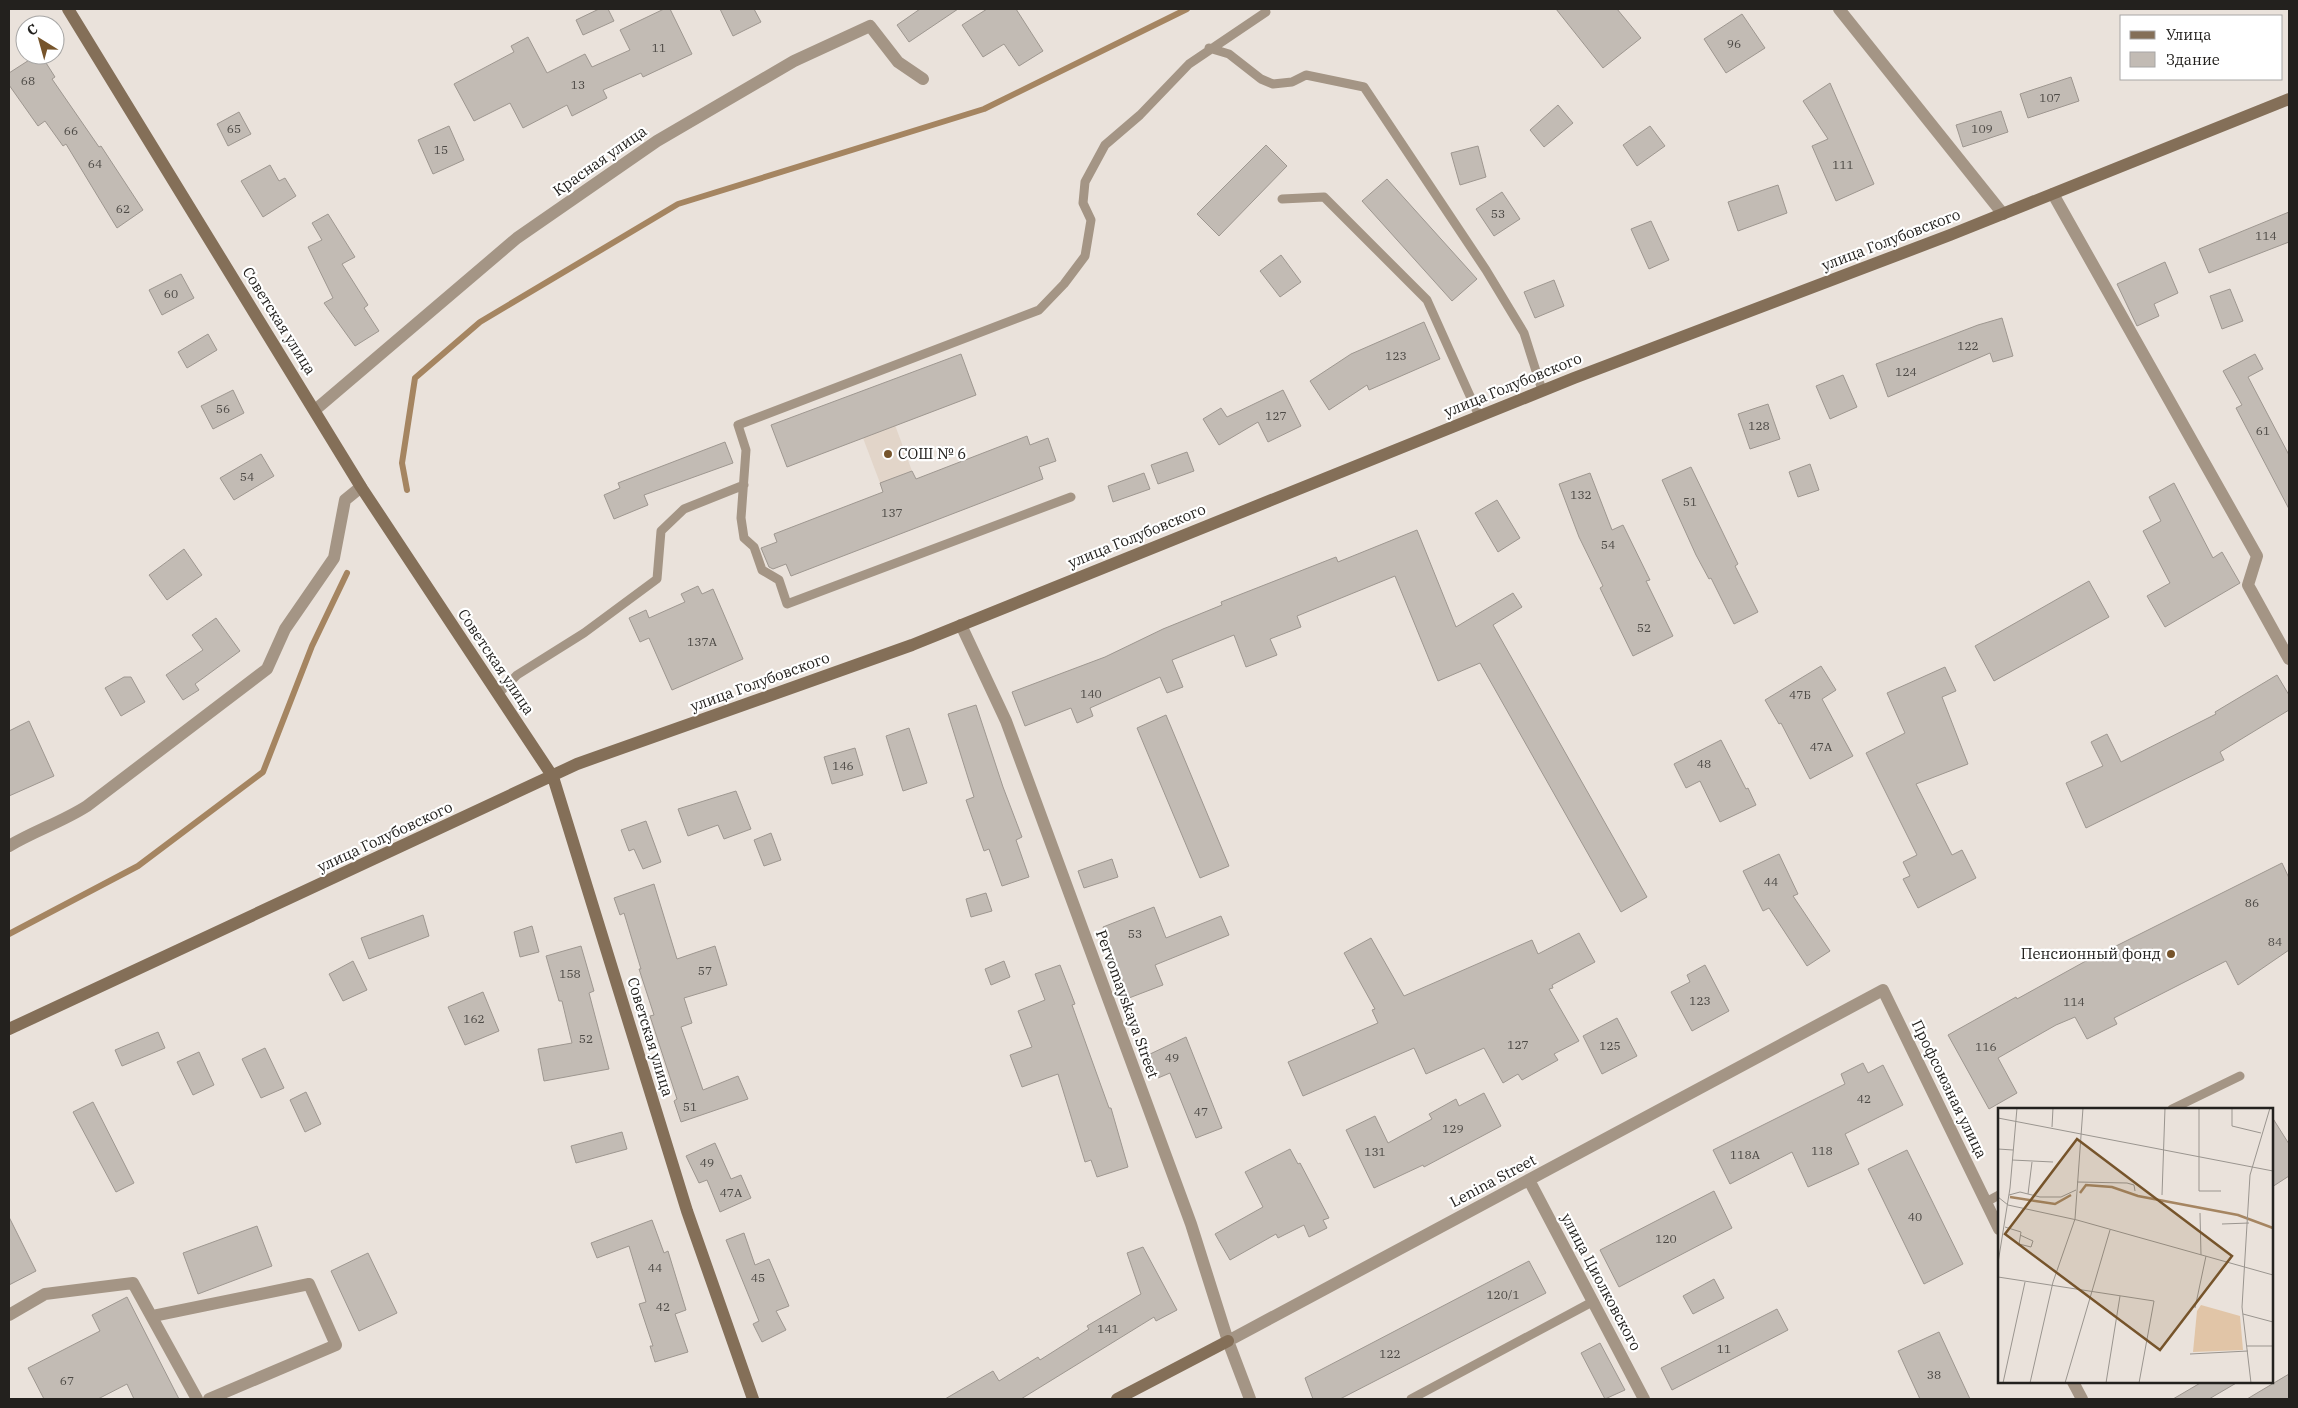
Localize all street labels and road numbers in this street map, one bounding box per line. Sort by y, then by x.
street label: Красная улица [549,121,650,200]
street label: улица Голубовского [1819,204,1963,275]
street label: Советская улица [239,263,320,378]
street label: улица Голубовского [1441,348,1584,421]
street label: улица Голубовского [1065,499,1208,572]
street label: Советская улица [454,605,539,718]
street label: улица Голубовского [688,647,832,716]
street label: улица Голубовского [314,797,455,876]
street label: Pervomayskaya Street [1092,927,1163,1081]
street label: Советская улица [623,975,678,1099]
street label: Профсоюзная улица [1908,1016,1991,1161]
street label: Lenina Street [1447,1150,1539,1211]
street label: улица Циолковского [1557,1210,1646,1354]

